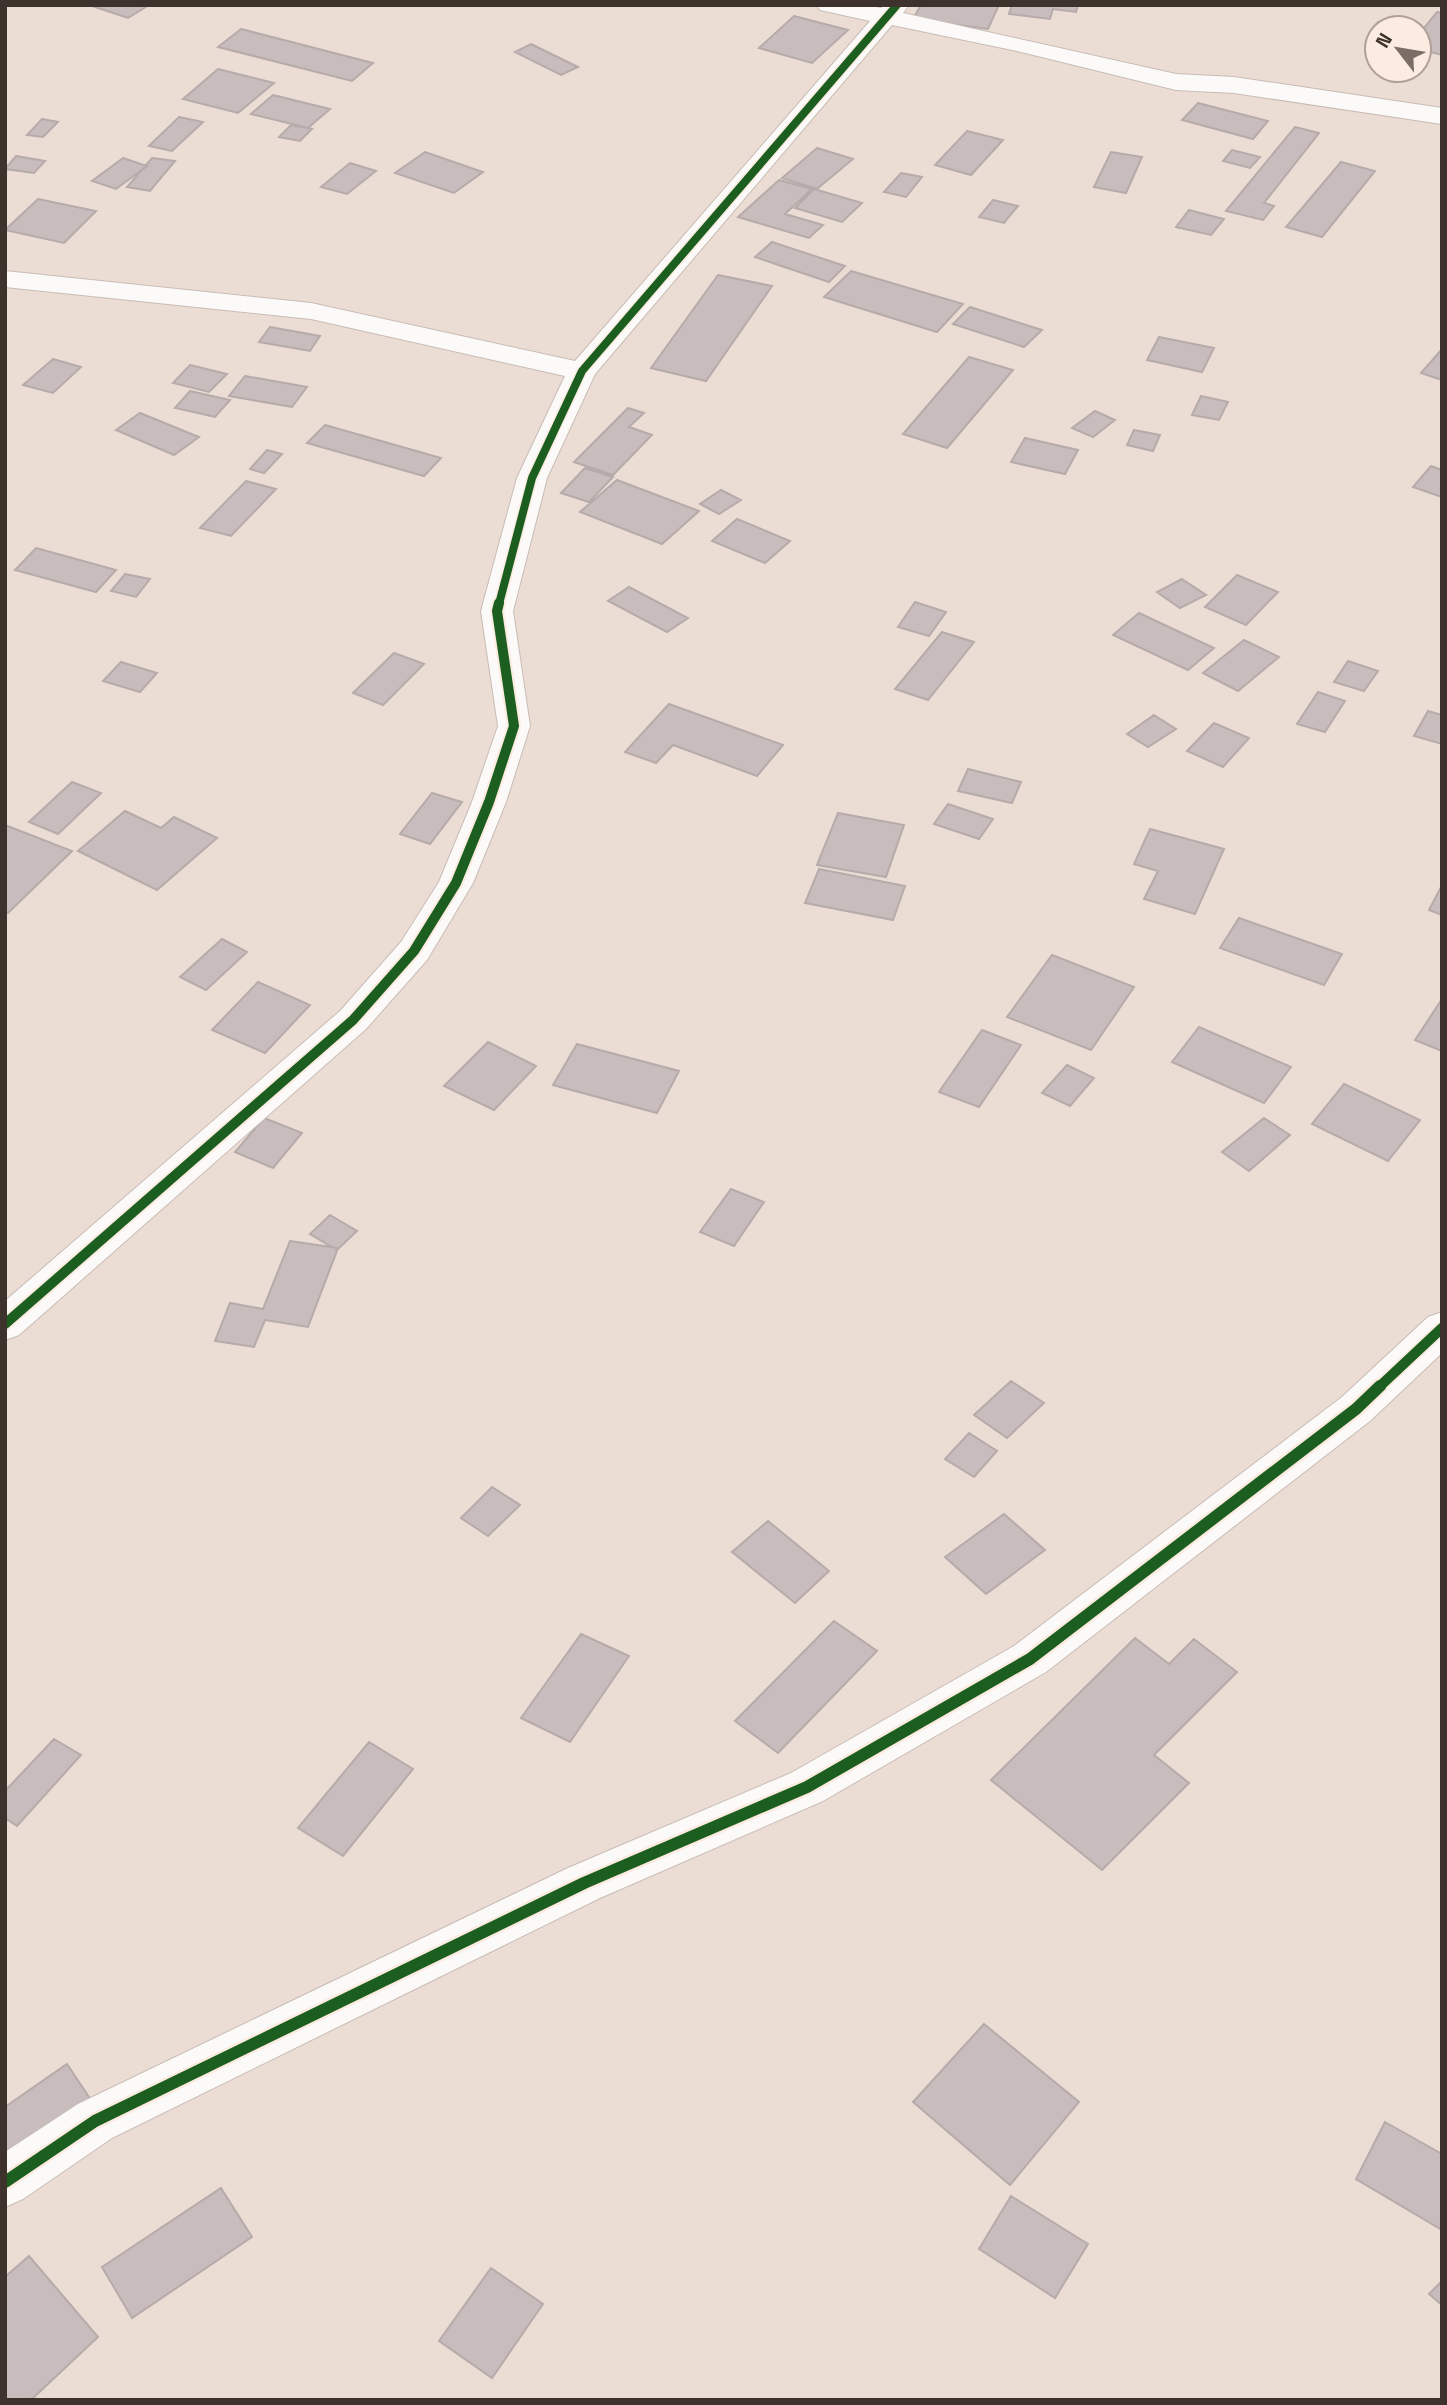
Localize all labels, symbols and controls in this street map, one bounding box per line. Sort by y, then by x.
north arrow [1363,14,1433,84]
text: N [1370,29,1398,52]

